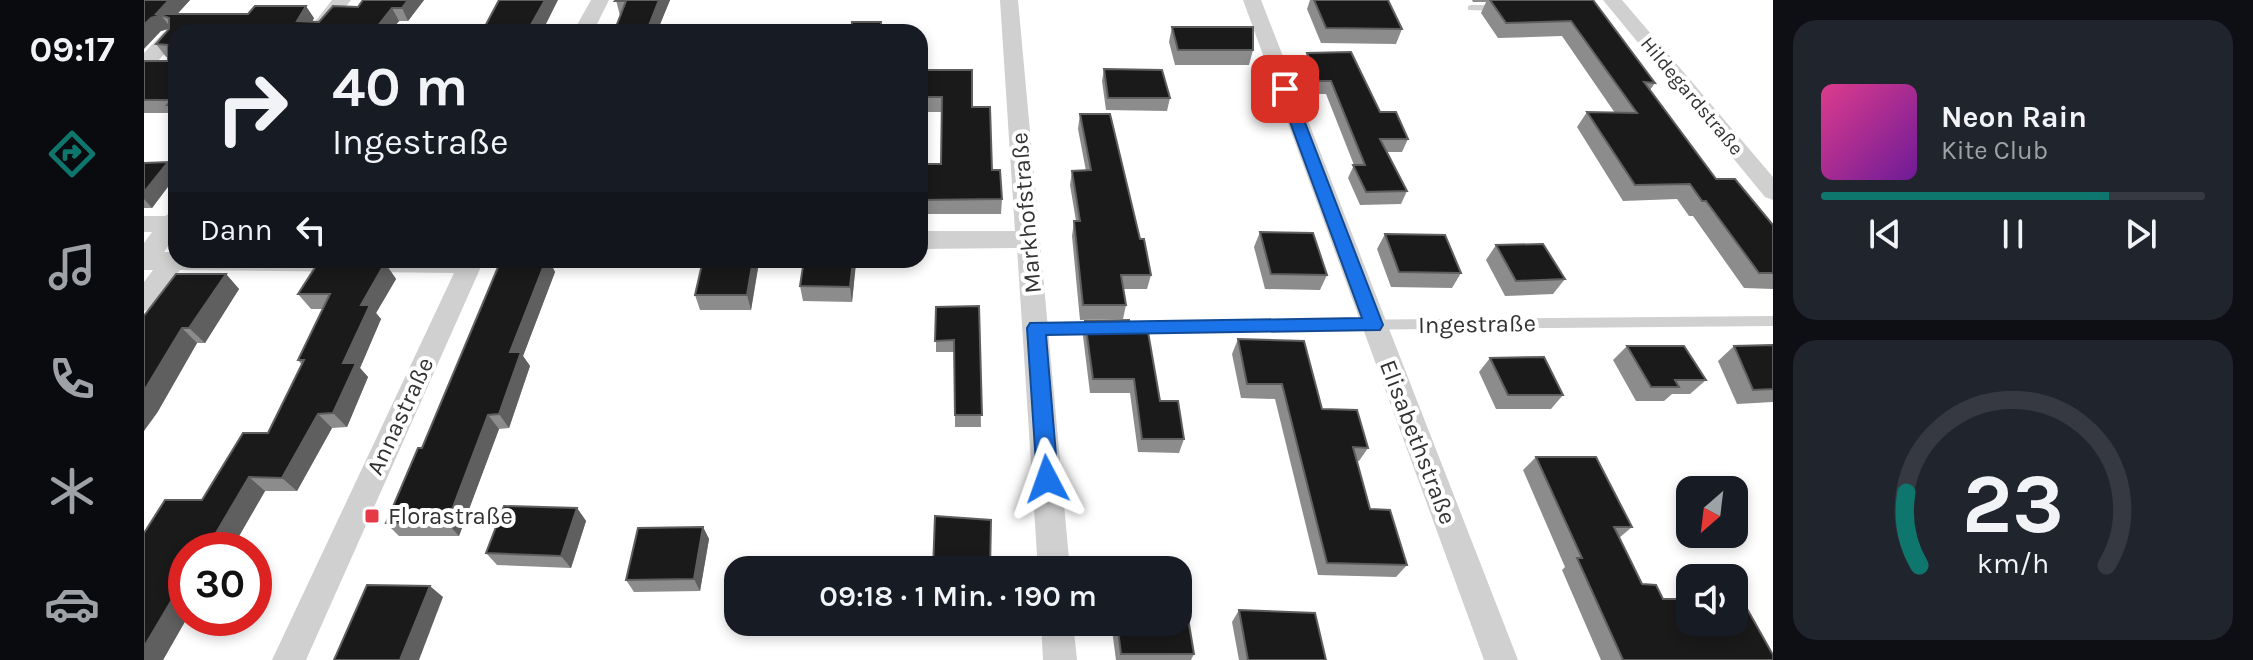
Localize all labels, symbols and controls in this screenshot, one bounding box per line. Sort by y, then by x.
text: 09:17 [29,28,115,70]
street label: Hildegardstraße [1636,32,1748,160]
text: 40 m [332,54,468,119]
pin [1251,55,1319,123]
icon: right [200,56,304,160]
icon: arrive [1263,67,1307,111]
text: Neon Rain [1941,99,2087,135]
text: Ingestraße [332,121,508,163]
icon: directions [44,126,100,182]
street label: Markhofstraße [1005,131,1047,295]
text: Kite Club [1941,135,2048,166]
icon: left [289,208,333,252]
text: Dann [200,212,273,248]
icon: previous [1863,212,1907,256]
icon: pause [1991,212,2035,256]
icon: next [2119,212,2163,256]
icon: music [44,239,100,295]
street label: Ingestraße [1418,309,1536,339]
icon: phone [44,351,100,407]
street label: Annastraße [361,353,439,479]
street label: Elisabethstraße [1374,356,1462,528]
position arrow [1005,437,1089,521]
text: 23 [1962,456,2064,553]
icon: climate [44,463,100,519]
north arrow [1676,476,1748,548]
map controls [1676,476,1748,636]
place label: Florastraße [388,502,513,530]
marker: Florastraße [363,507,381,525]
speed limit sign: 30 [168,532,272,636]
text: km/h [1977,547,2049,580]
button: sound [1676,564,1748,636]
icon: car [44,576,100,632]
text: 09:18 · 1 Min. · 190 m [819,578,1097,614]

